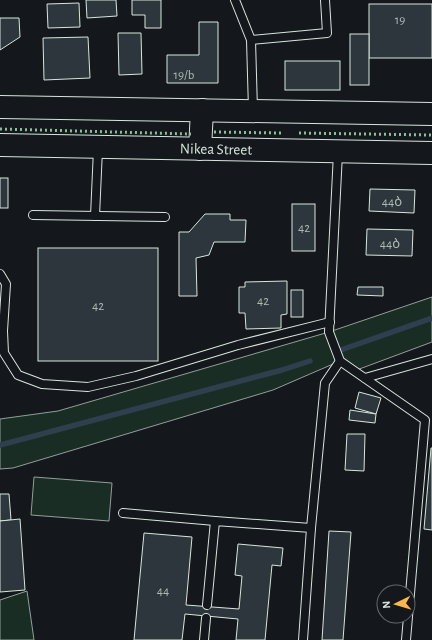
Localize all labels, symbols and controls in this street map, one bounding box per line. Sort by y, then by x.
house number: 19 [395,14,405,27]
house number: 19/b [174,69,195,82]
street label: Nikea Street [180,141,252,158]
house number: 44ბ [382,196,402,209]
house number: 42 [298,222,310,235]
house number: 44ბ [380,238,400,251]
house number: 42 [257,295,269,308]
house number: 42 [92,300,104,313]
north arrow [376,584,416,624]
house number: 44 [157,585,169,598]
text: N [381,601,392,609]

